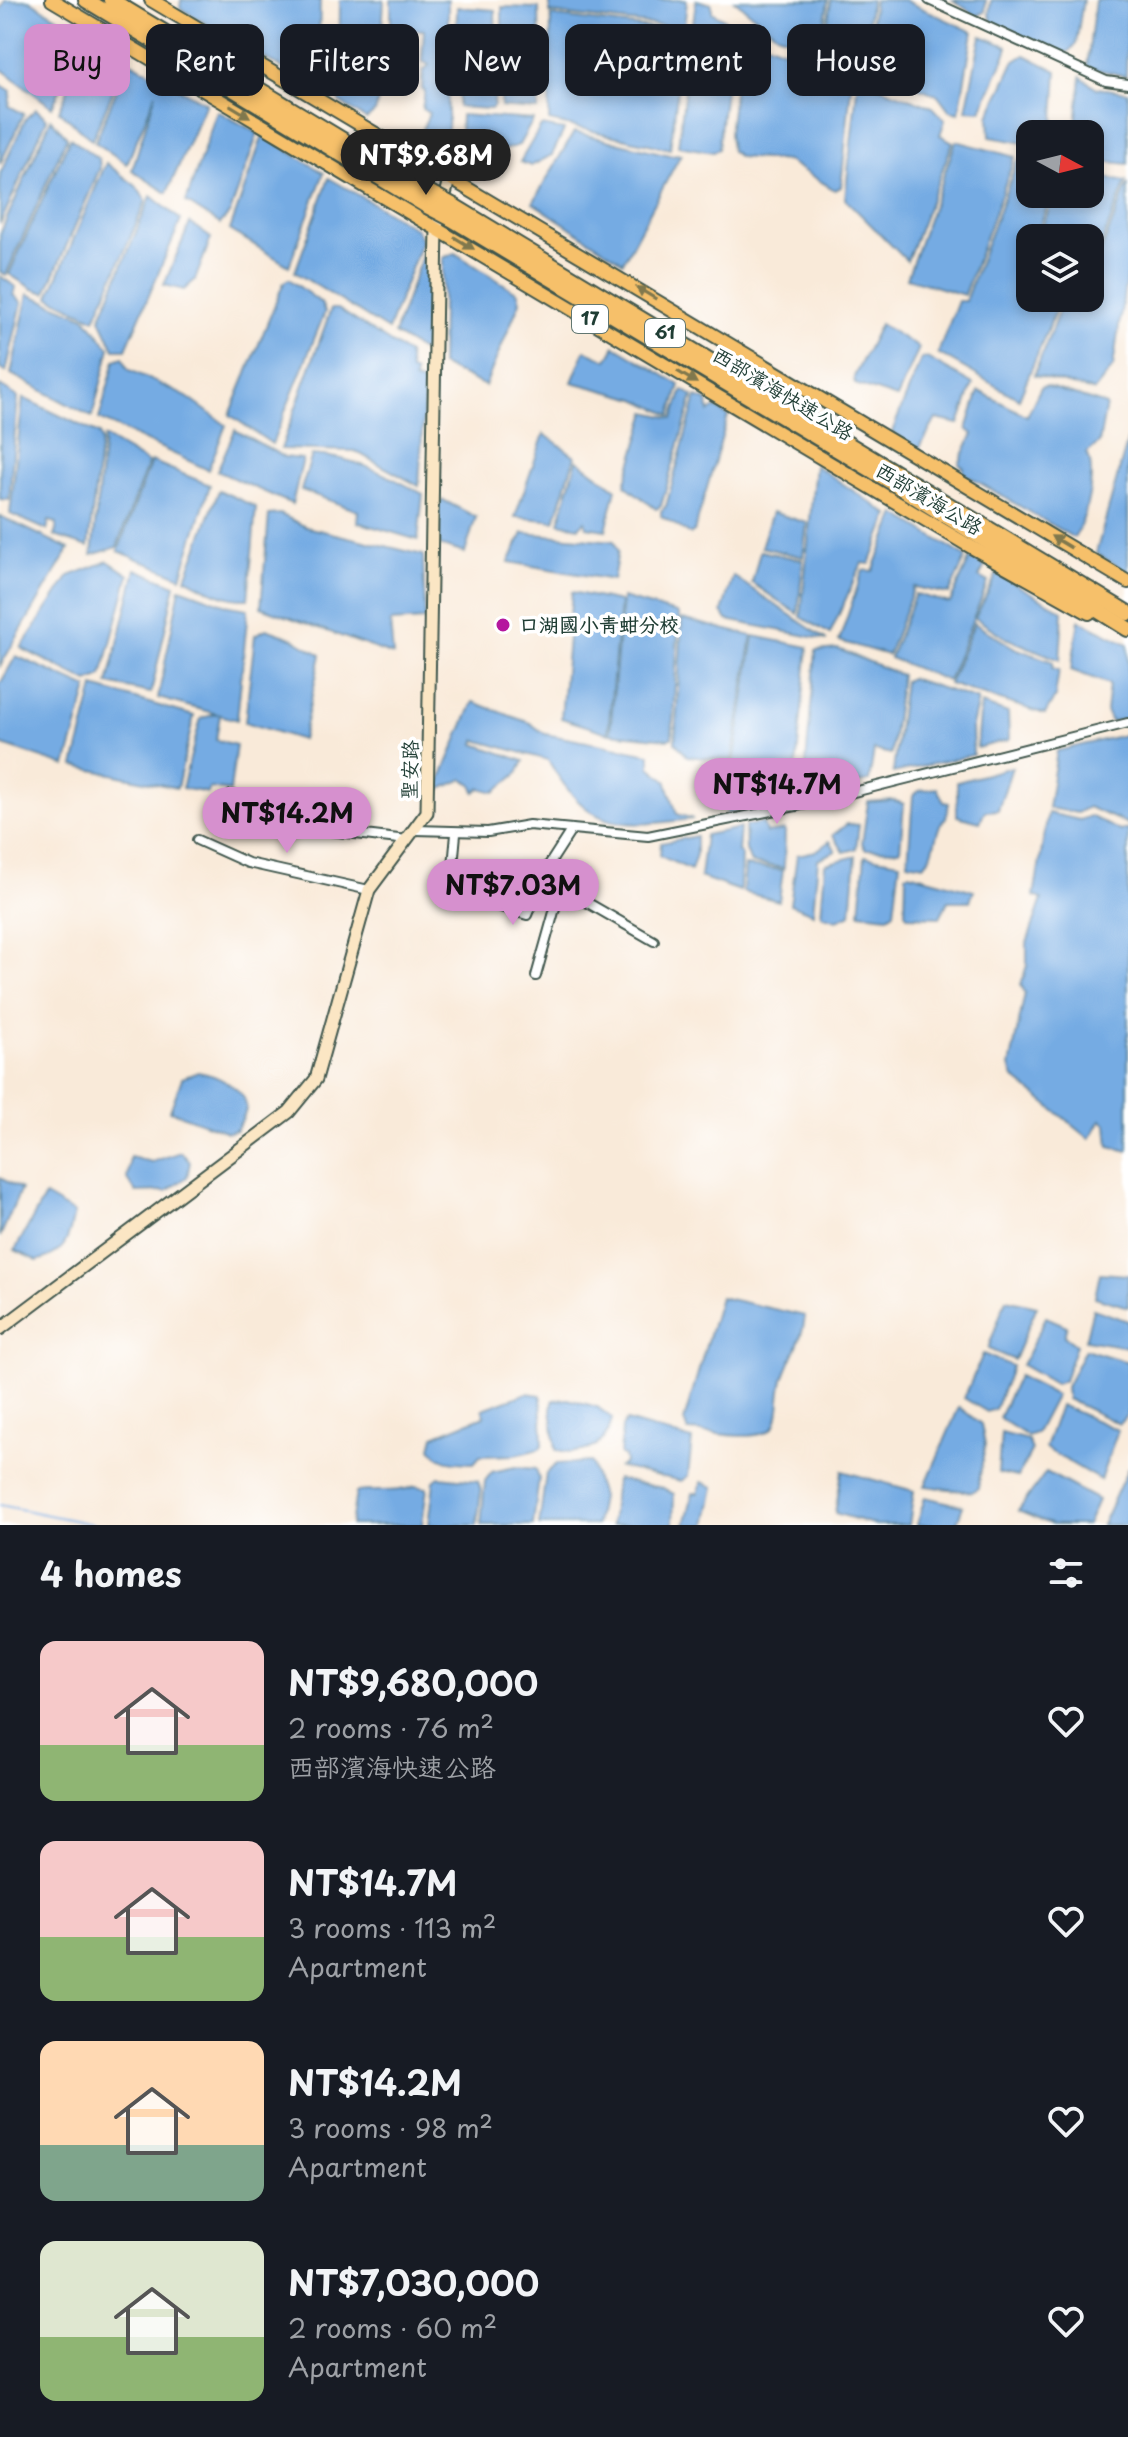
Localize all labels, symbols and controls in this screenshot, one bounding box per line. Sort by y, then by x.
chip: Buy [24,24,130,96]
chip: Rent [146,24,264,96]
chip: Filters [280,24,419,96]
chip: New [435,24,549,96]
chip: Apartment [565,24,771,96]
chip: House [787,24,925,96]
one-way arrow [229,104,251,118]
north arrow [1016,120,1104,208]
map controls [1016,120,1104,312]
pin: NT$9.68M [343,129,509,197]
text: NT$9.68M [359,135,493,174]
button: layers [1016,224,1104,312]
one-way arrow [453,236,475,250]
one-way arrow [635,286,657,300]
road number: 17 [572,305,608,333]
road number: 61 [645,319,685,347]
street label: 西部濱海快速公路 [707,339,861,448]
one-way arrow [676,370,698,384]
street label: 西部濱海公路 [870,454,990,542]
one-way arrow [1050,535,1072,549]
place label: 口湖國小青蚶分校 [519,609,679,639]
marker: 口湖國小青蚶分校 [494,616,512,634]
street label: 聖安路 [393,739,425,800]
pin: NT$14.7M [694,758,860,826]
text: NT$14.7M [712,764,842,803]
pin: NT$14.2M [204,787,370,855]
text: NT$14.2M [220,793,354,832]
pin: NT$7.03M [430,859,596,927]
text: NT$7.03M [445,865,581,904]
text: 4 homes [40,1547,182,1599]
icon: filters [1044,1551,1088,1595]
text: NT$9,680,000 [288,1656,538,1708]
icon: home [104,1673,200,1769]
icon: heart [1044,1699,1088,1743]
text: 2 rooms · 76 m² [288,1708,494,1747]
text: 西部濱海快速公路 [288,1747,496,1786]
text: NT$14.7M [288,1856,457,1908]
icon: home [104,1873,200,1969]
icon: heart [1044,1899,1088,1943]
text: 3 rooms · 113 m² [288,1908,496,1947]
text: Apartment [288,1947,427,1986]
text: NT$14.2M [288,2056,462,2108]
icon: home [104,2073,200,2169]
icon: heart [1044,2099,1088,2143]
text: 3 rooms · 98 m² [288,2108,493,2147]
text: Apartment [288,2147,427,2186]
text: NT$7,030,000 [288,2256,539,2308]
icon: home [104,2273,200,2369]
icon: heart [1044,2299,1088,2343]
text: 2 rooms · 60 m² [288,2308,497,2347]
text: Apartment [288,2347,427,2386]

